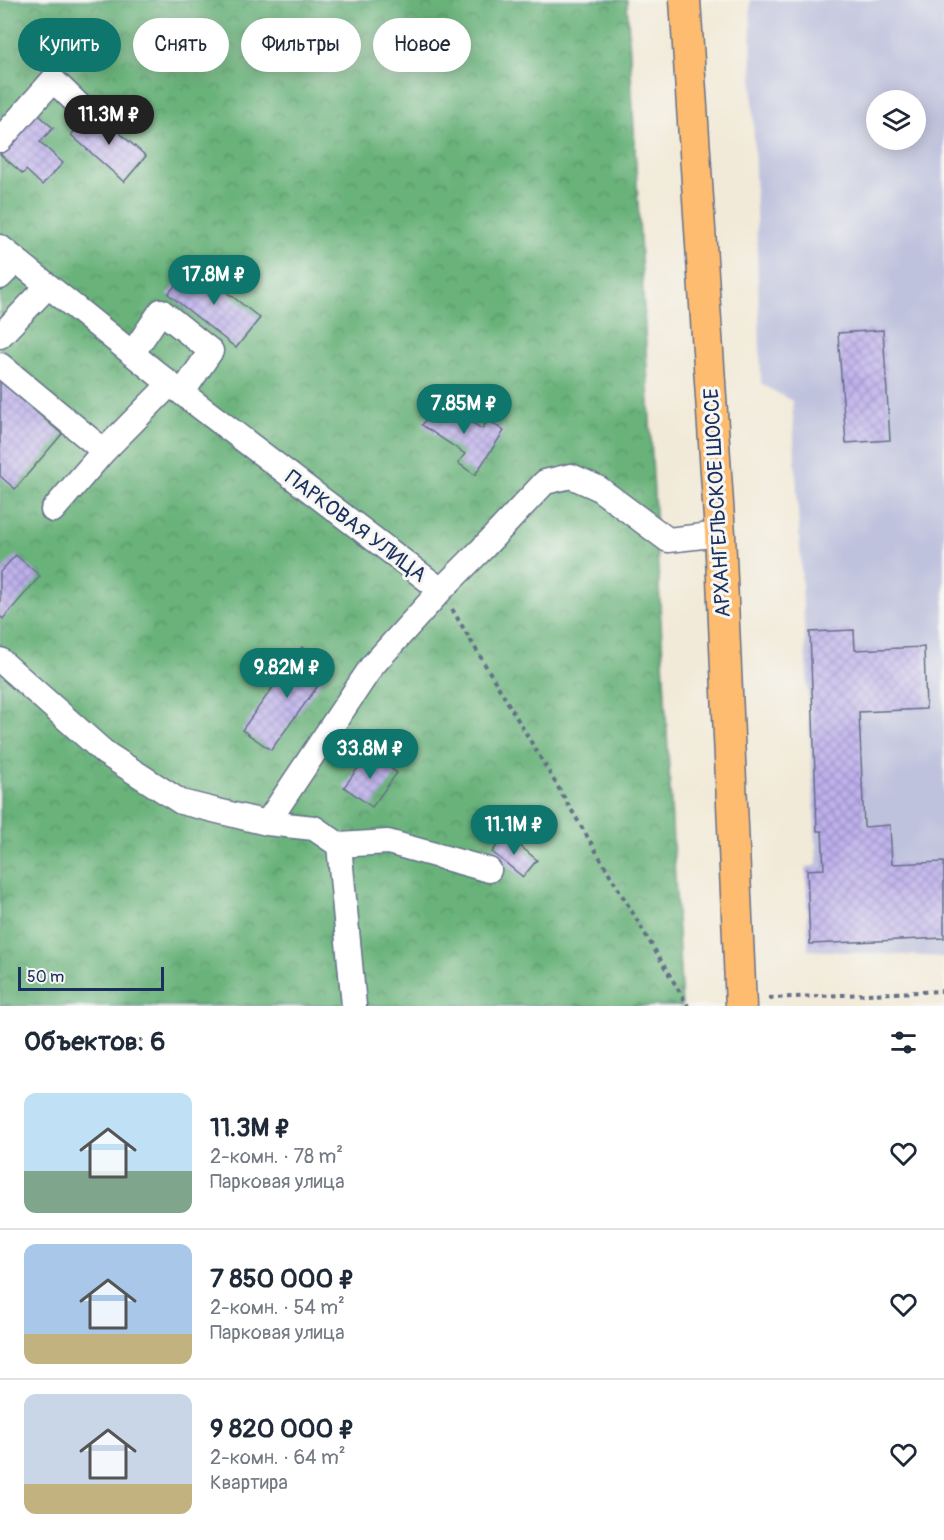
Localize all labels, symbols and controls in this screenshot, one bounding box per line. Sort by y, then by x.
chip: Купить [18,18,121,72]
chip: Снять [133,18,229,72]
chip: Фильтры [241,18,361,72]
chip: Новое [373,18,471,72]
map controls [866,90,926,150]
button: layers [866,90,926,150]
pin: 11.3M ₽ [54,95,164,146]
text: 11.3M ₽ [78,102,140,127]
pin: 17.8M ₽ [159,255,269,306]
text: 17.8M ₽ [182,262,246,287]
pin: 7.85M ₽ [409,384,519,435]
street label: АРХАНГЕЛЬСКОЕ ШОССЕ [698,388,737,618]
text: 7.85M ₽ [431,391,497,416]
street label: ПАРКОВАЯ УЛИЦА [279,464,432,589]
pin: 9.82M ₽ [232,648,342,699]
text: 9.82M ₽ [254,655,320,680]
pin: 33.8M ₽ [315,729,425,780]
text: 33.8M ₽ [336,736,404,761]
pin: 11.1M ₽ [459,805,569,856]
text: 11.1M ₽ [485,812,543,837]
scale bar [18,964,164,992]
text: 50 m [27,967,64,987]
text: Объектов: 6 [24,1026,165,1058]
icon: filters [887,1026,920,1059]
text: 11.3M ₽ [210,1112,291,1144]
icon: home [72,1117,144,1189]
icon: heart [887,1137,920,1170]
text: 2-комн. · 78 m² [210,1144,343,1169]
text: Парковая улица [210,1169,344,1194]
text: 7 850 000 ₽ [210,1263,355,1295]
icon: home [72,1268,144,1340]
icon: heart [887,1288,920,1321]
text: 2-комн. · 54 m² [210,1295,345,1320]
text: Парковая улица [210,1320,344,1345]
text: 9 820 000 ₽ [210,1413,355,1445]
icon: home [72,1418,144,1490]
icon: heart [887,1438,920,1471]
text: 2-комн. · 64 m² [210,1445,346,1470]
text: Квартира [210,1470,288,1495]

